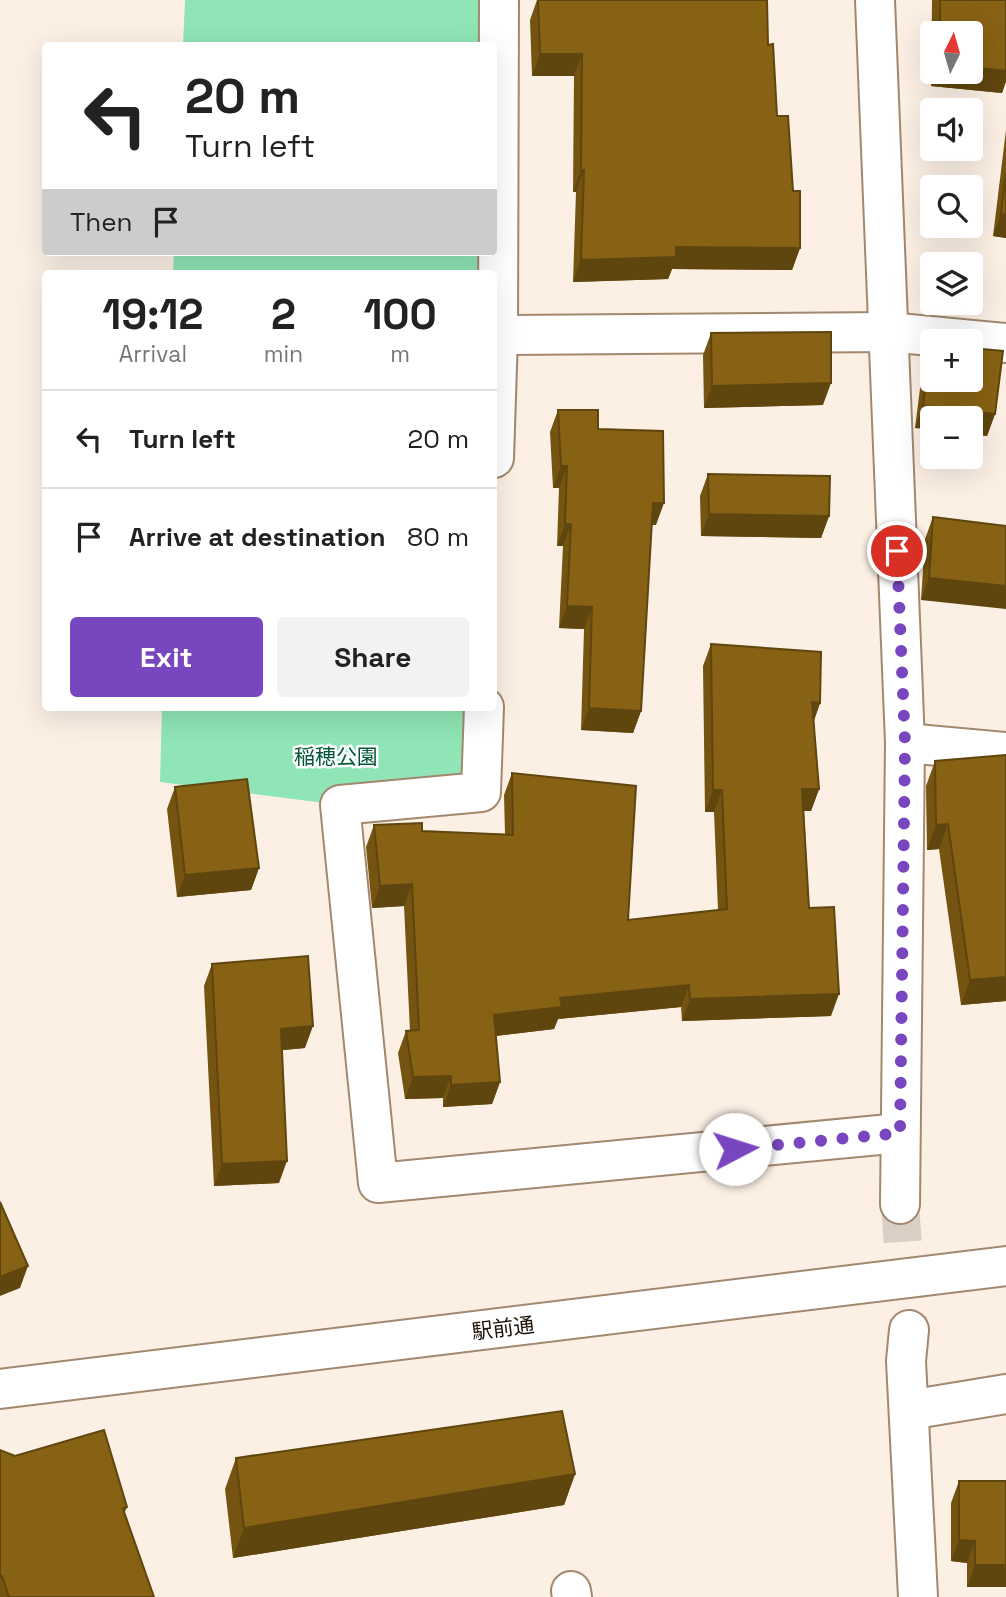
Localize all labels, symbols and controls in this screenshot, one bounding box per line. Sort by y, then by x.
north arrow [920,21,984,84]
map controls [920,21,983,469]
text: 20 m [185,65,300,127]
icon: left [70,70,161,161]
button: sound [920,98,983,161]
text: Turn left [185,126,315,166]
button: search [920,175,983,238]
icon: arrive [147,203,185,241]
text: Then [70,205,133,239]
button: layers [920,252,983,315]
text: 19:12 [102,288,204,341]
text: 2 [271,288,296,341]
text: 100 [363,288,437,341]
button: + [920,329,983,392]
text: Arrival [119,339,187,369]
text: min [264,339,303,369]
text: m [390,339,410,369]
button: − [920,406,983,469]
icon: left [70,420,108,458]
text: Turn left [129,422,236,456]
text: 20 m [408,422,469,456]
icon: arrive [70,518,108,556]
text: Arrive at destination [129,520,386,554]
text: 80 m [407,520,469,554]
pin [867,521,927,581]
icon: arrive [878,532,916,570]
button: Exit [70,617,263,697]
button: Share [277,617,469,697]
park label: 稲穂公園 [294,743,378,770]
position arrow [698,1112,772,1186]
street label: 駅前通 [470,1311,536,1345]

